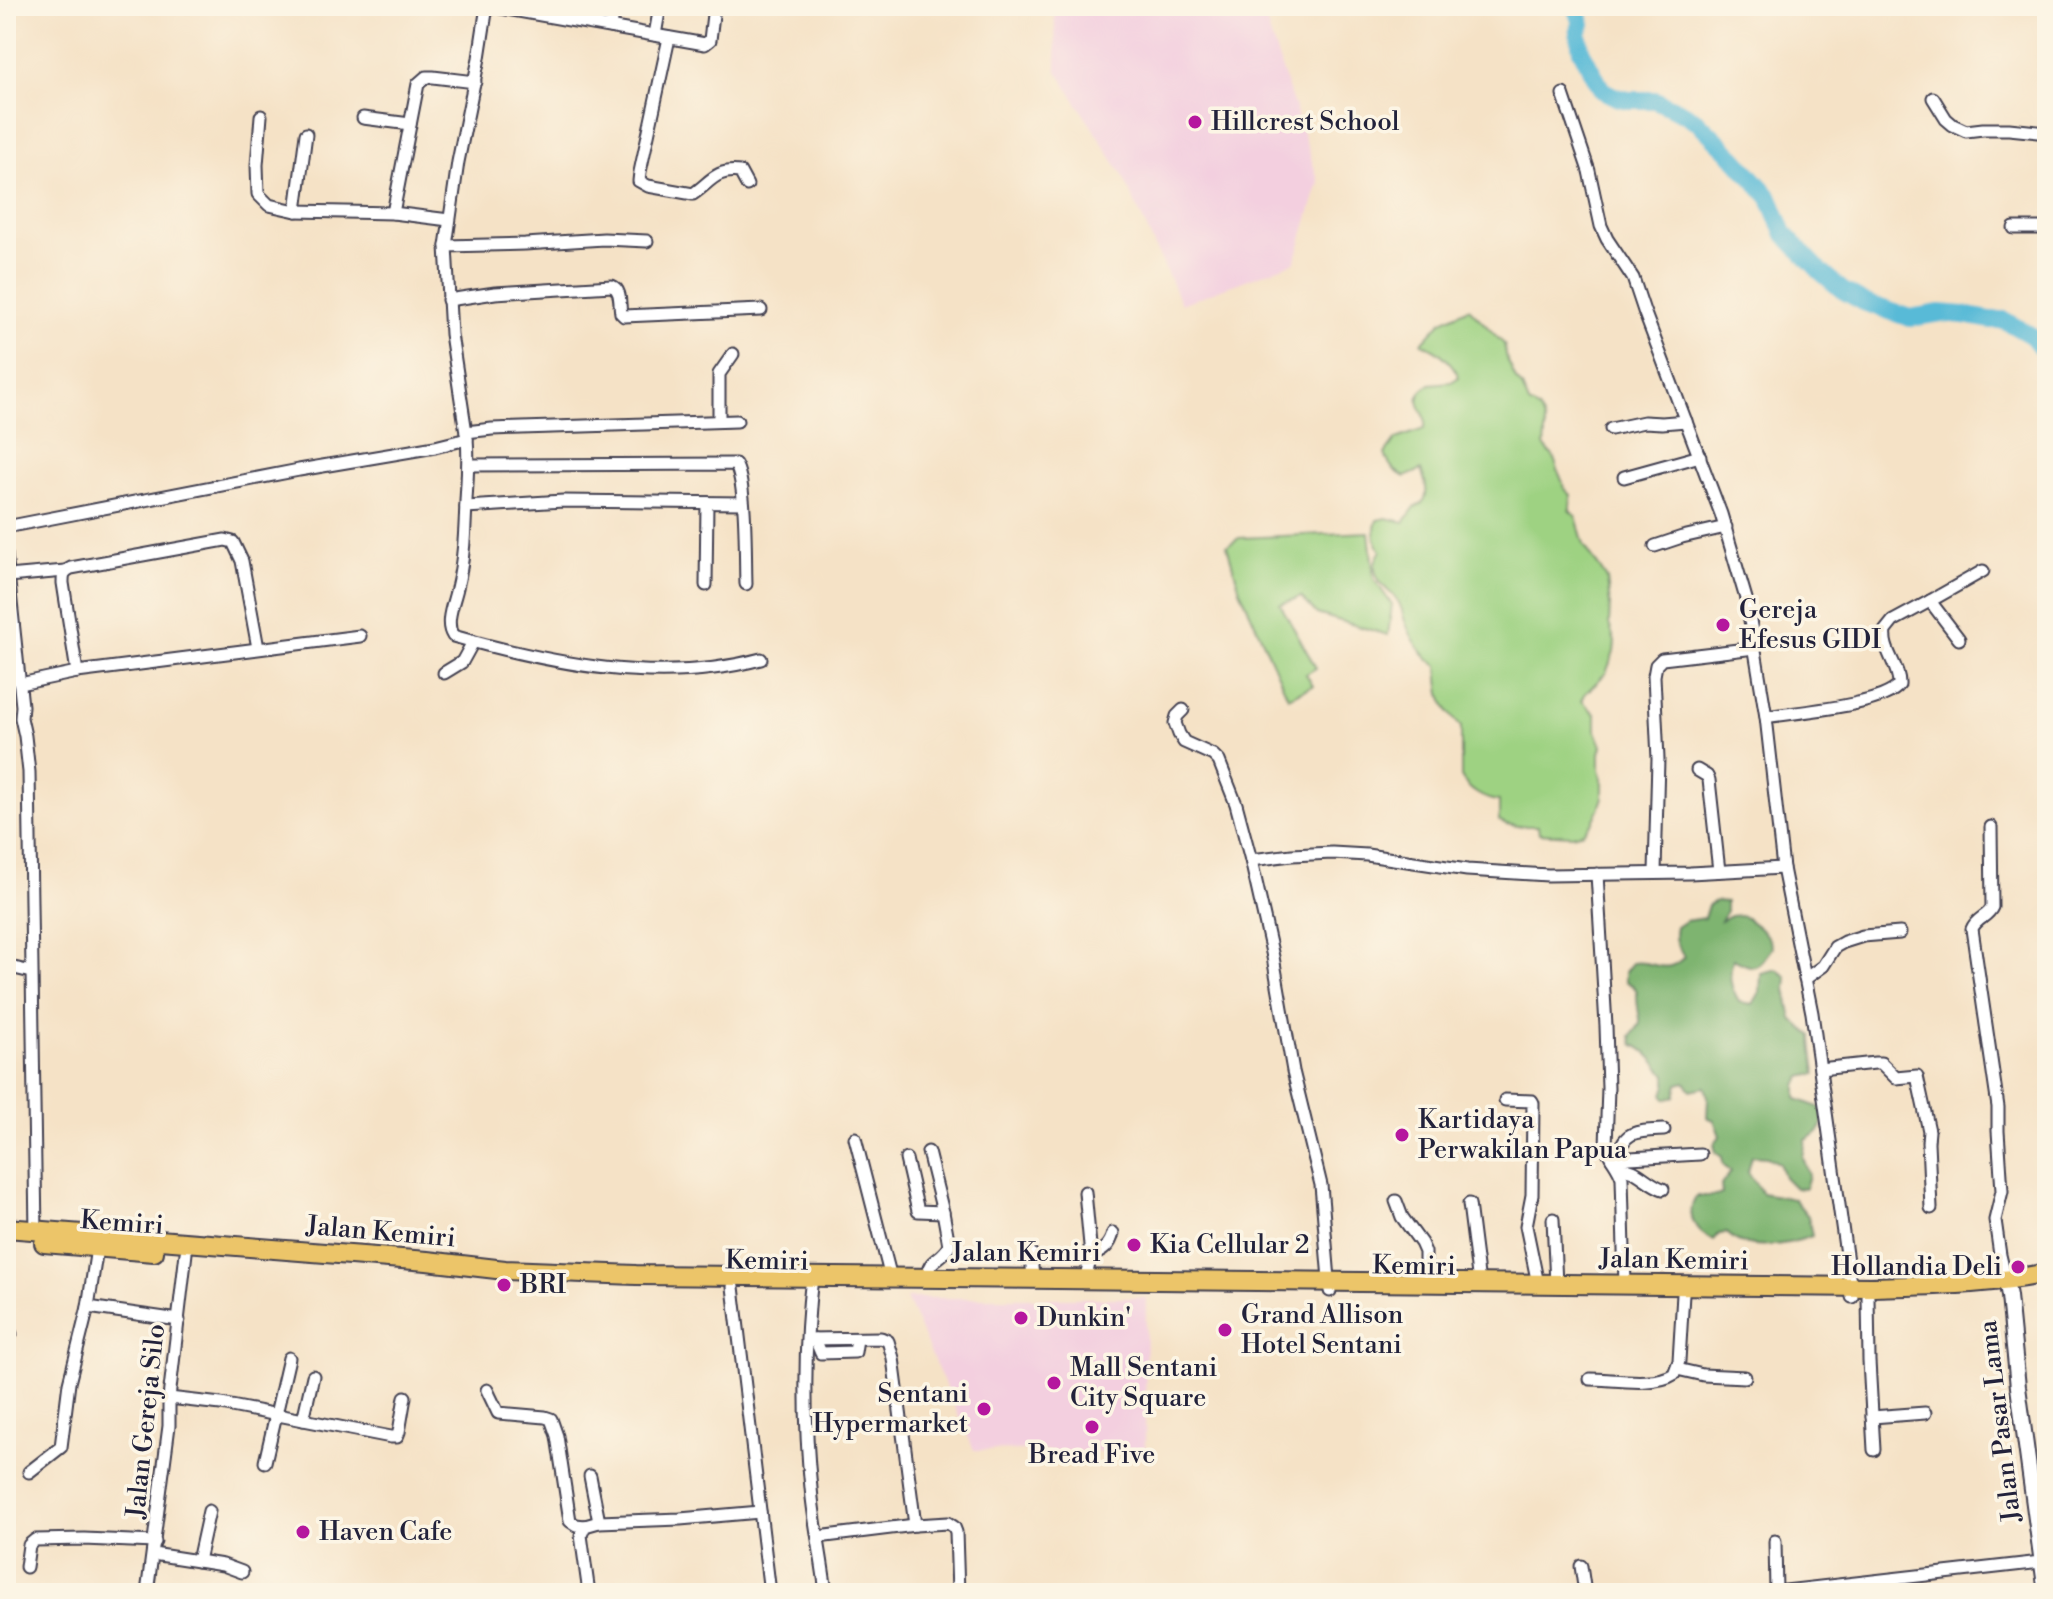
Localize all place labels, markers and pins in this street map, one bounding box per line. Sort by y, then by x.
place label: Hillcrest School [1211,106,1400,138]
marker: Hillcrest School [1186,113,1204,131]
place label: Gereja Efesus GIDI [1739,594,1881,656]
marker: Gereja Efesus GIDI [1714,616,1732,634]
place label: Kartidaya Perwakilan Papua [1418,1104,1628,1166]
marker: Kartidaya Perwakilan Papua [1393,1126,1411,1144]
place label: Kia Cellular 2 [1150,1229,1310,1261]
marker: Kia Cellular 2 [1125,1236,1143,1254]
place label: Hollandia Deli [1831,1251,2002,1283]
marker: Hollandia Deli [2009,1258,2027,1276]
place label: BRI [519,1269,566,1301]
marker: BRI [495,1276,513,1294]
place label: Grand Allison Hotel Sentani [1241,1299,1403,1361]
place label: Dunkin' [1037,1302,1131,1334]
marker: Dunkin' [1012,1309,1030,1327]
marker: Grand Allison Hotel Sentani [1216,1321,1234,1339]
place label: Mall Sentani City Square [1070,1352,1217,1414]
marker: Mall Sentani City Square [1045,1374,1063,1392]
place label: Sentani Hypermarket [812,1378,968,1440]
marker: Sentani Hypermarket [975,1400,993,1418]
marker: Bread Five [1083,1418,1101,1436]
place label: Bread Five [1028,1439,1155,1471]
place label: Haven Cafe [319,1516,452,1548]
marker: Haven Cafe [294,1523,312,1541]

